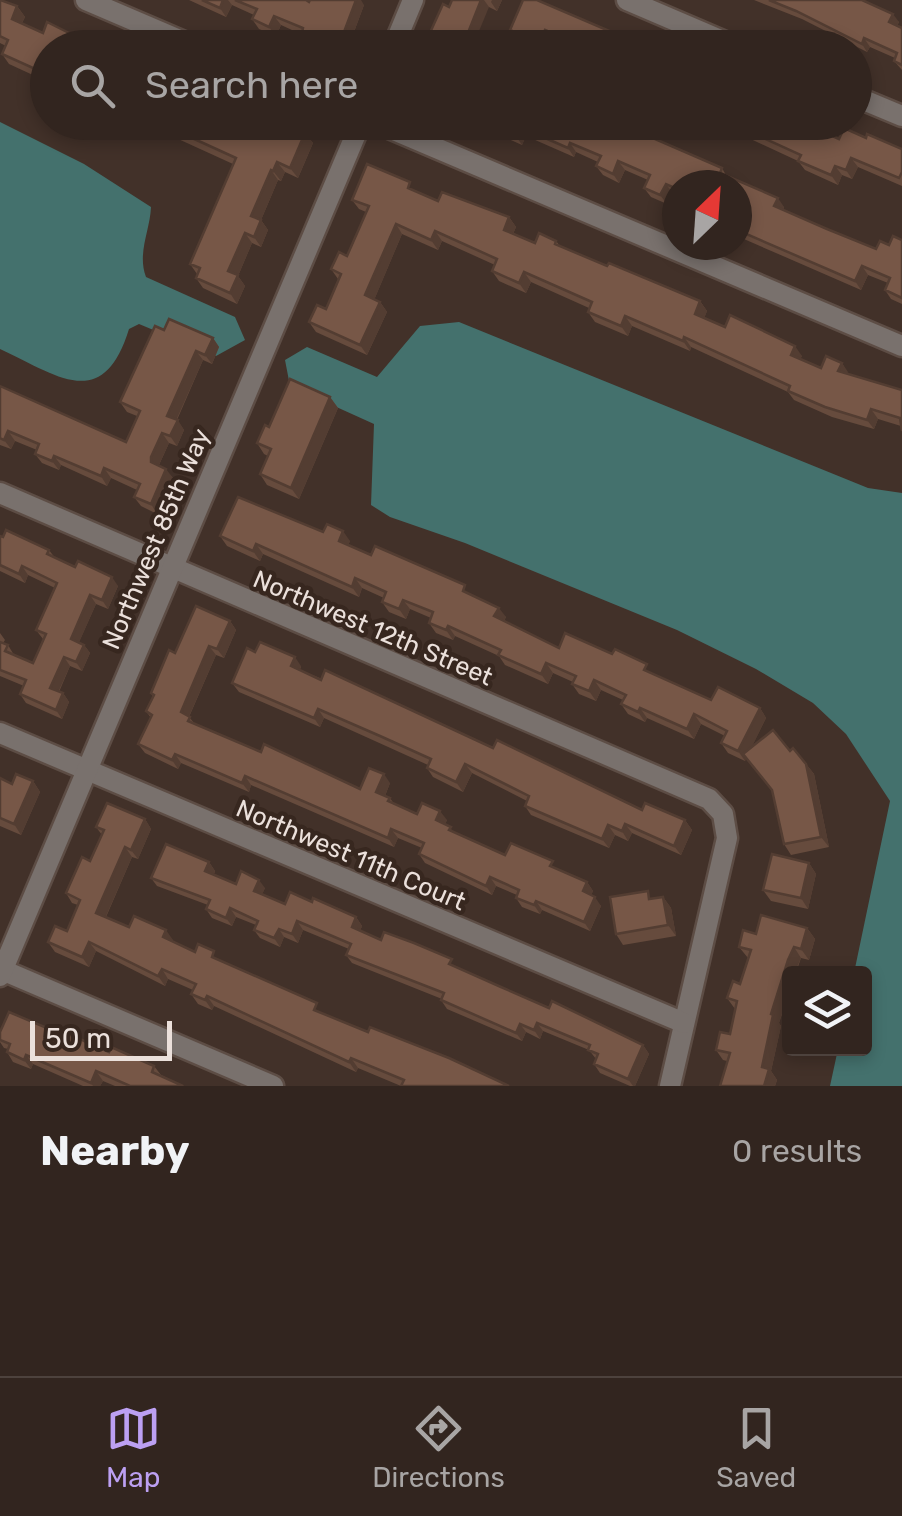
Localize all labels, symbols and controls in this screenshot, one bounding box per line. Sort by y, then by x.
search box [30,30,872,140]
icon: search [65,58,120,113]
text: Search here [145,62,358,108]
north arrow [662,170,752,260]
street label: Northwest 85th Way [96,424,216,654]
street label: Northwest 12th Street [249,564,497,692]
street label: Northwest 11th Court [232,794,470,917]
map controls [782,966,872,1056]
button: layers [782,966,872,1056]
scale bar [30,1016,172,1060]
text: 50 m [45,1022,111,1055]
text: Nearby [40,1126,190,1176]
text: 0 results [732,1132,862,1170]
tab: Map [106,1401,161,1494]
tab: Directions [372,1401,505,1494]
tab: Saved [716,1401,796,1494]

